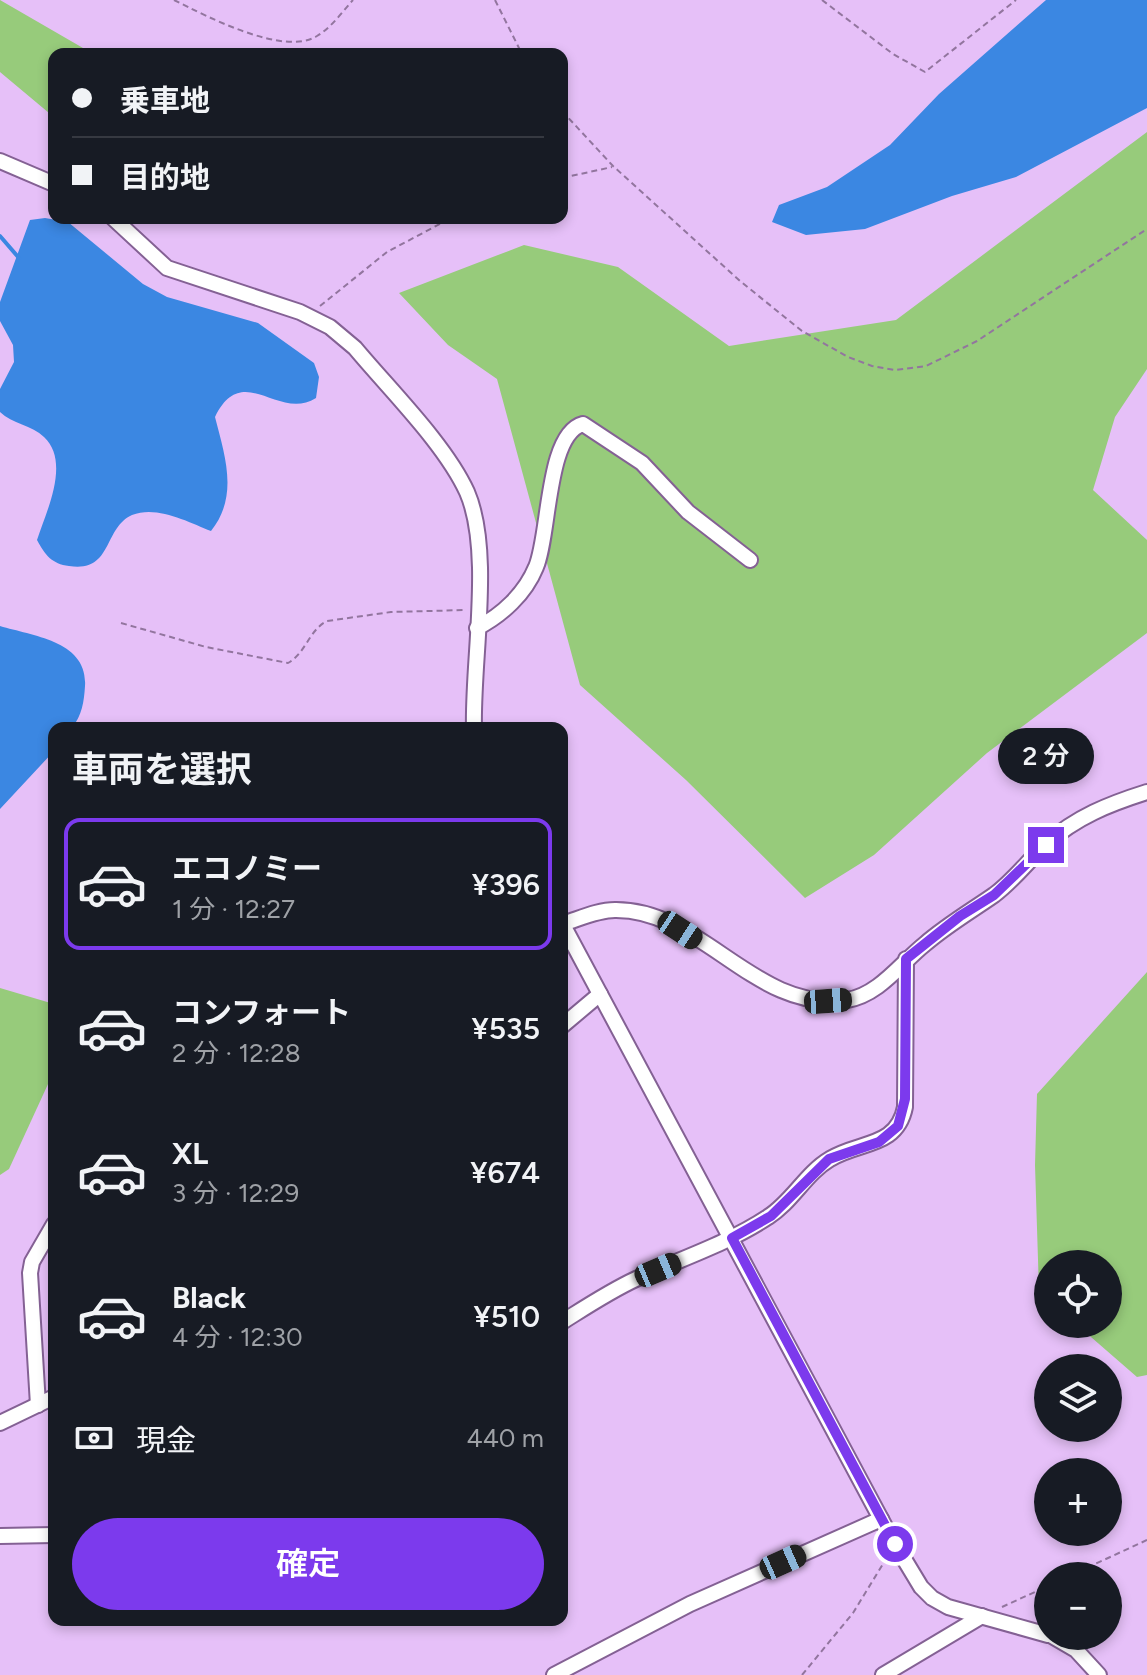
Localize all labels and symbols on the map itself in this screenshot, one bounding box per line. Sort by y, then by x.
callout: 2 分 [998,729,1094,785]
route end [1028,827,1064,863]
car [653,907,707,953]
car [803,987,853,1015]
car [631,1250,685,1290]
route start [877,1526,913,1562]
car [756,1541,810,1583]

